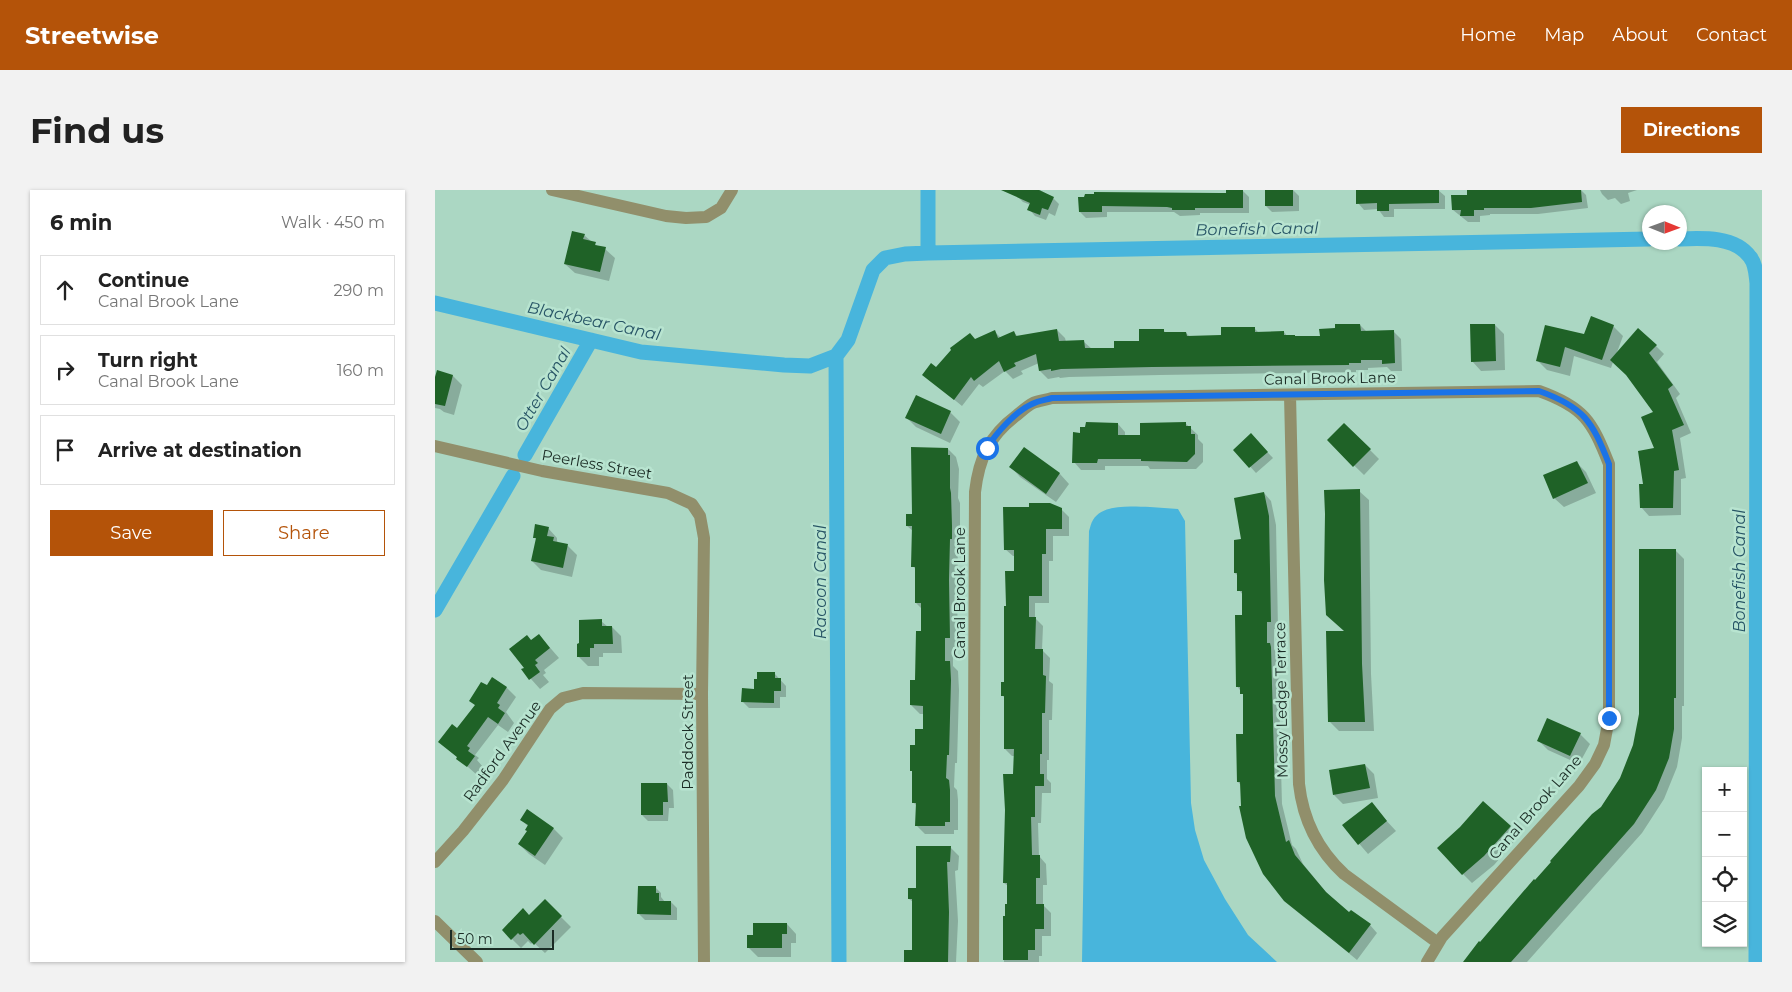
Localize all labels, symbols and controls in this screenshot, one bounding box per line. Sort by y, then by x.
text: Streetwise [25,21,159,50]
text: Home [1460,24,1516,46]
text: Map [1544,24,1584,46]
text: About [1612,24,1668,46]
text: Contact [1696,24,1767,46]
button: Directions [1621,107,1762,153]
text: Find us [30,109,164,152]
north arrow [1642,205,1687,250]
text: 6 min [50,210,112,235]
text: Walk · 450 m [281,213,385,232]
water label: Bonefish Canal [1195,218,1319,240]
text: Continue [98,269,189,292]
icon: ahead [51,276,79,304]
text: 290 m [333,281,384,300]
text: Canal Brook Lane [98,292,239,311]
water label: Blackbear Canal [526,298,663,345]
water label: Otter Canal [511,343,575,435]
text: Turn right [98,349,198,372]
icon: right [51,356,79,384]
text: 160 m [337,361,384,380]
street label: Canal Brook Lane [1264,367,1396,389]
text: Canal Brook Lane [98,372,239,391]
icon: arrive [51,436,79,464]
route start [976,437,999,460]
text: Arrive at destination [98,439,302,462]
street label: Peerless Street [540,445,654,483]
water label: Bonefish Canal [1730,509,1749,633]
button: Save [50,510,213,556]
button: Share [223,510,385,556]
water label: Racoon Canal [811,524,830,639]
street label: Canal Brook Lane [950,527,969,659]
street label: Mossy Ledge Terrace [1270,622,1292,778]
street label: Paddock Street [678,674,697,790]
street label: Radford Avenue [459,697,545,805]
route end [1598,707,1621,730]
street label: Canal Brook Lane [1485,751,1585,863]
map controls [1702,767,1747,947]
button: + [1702,767,1747,812]
button: − [1702,812,1747,857]
button: locate [1702,857,1747,902]
button: layers [1702,902,1747,947]
scale bar [450,927,554,950]
text: 50 m [457,930,493,948]

